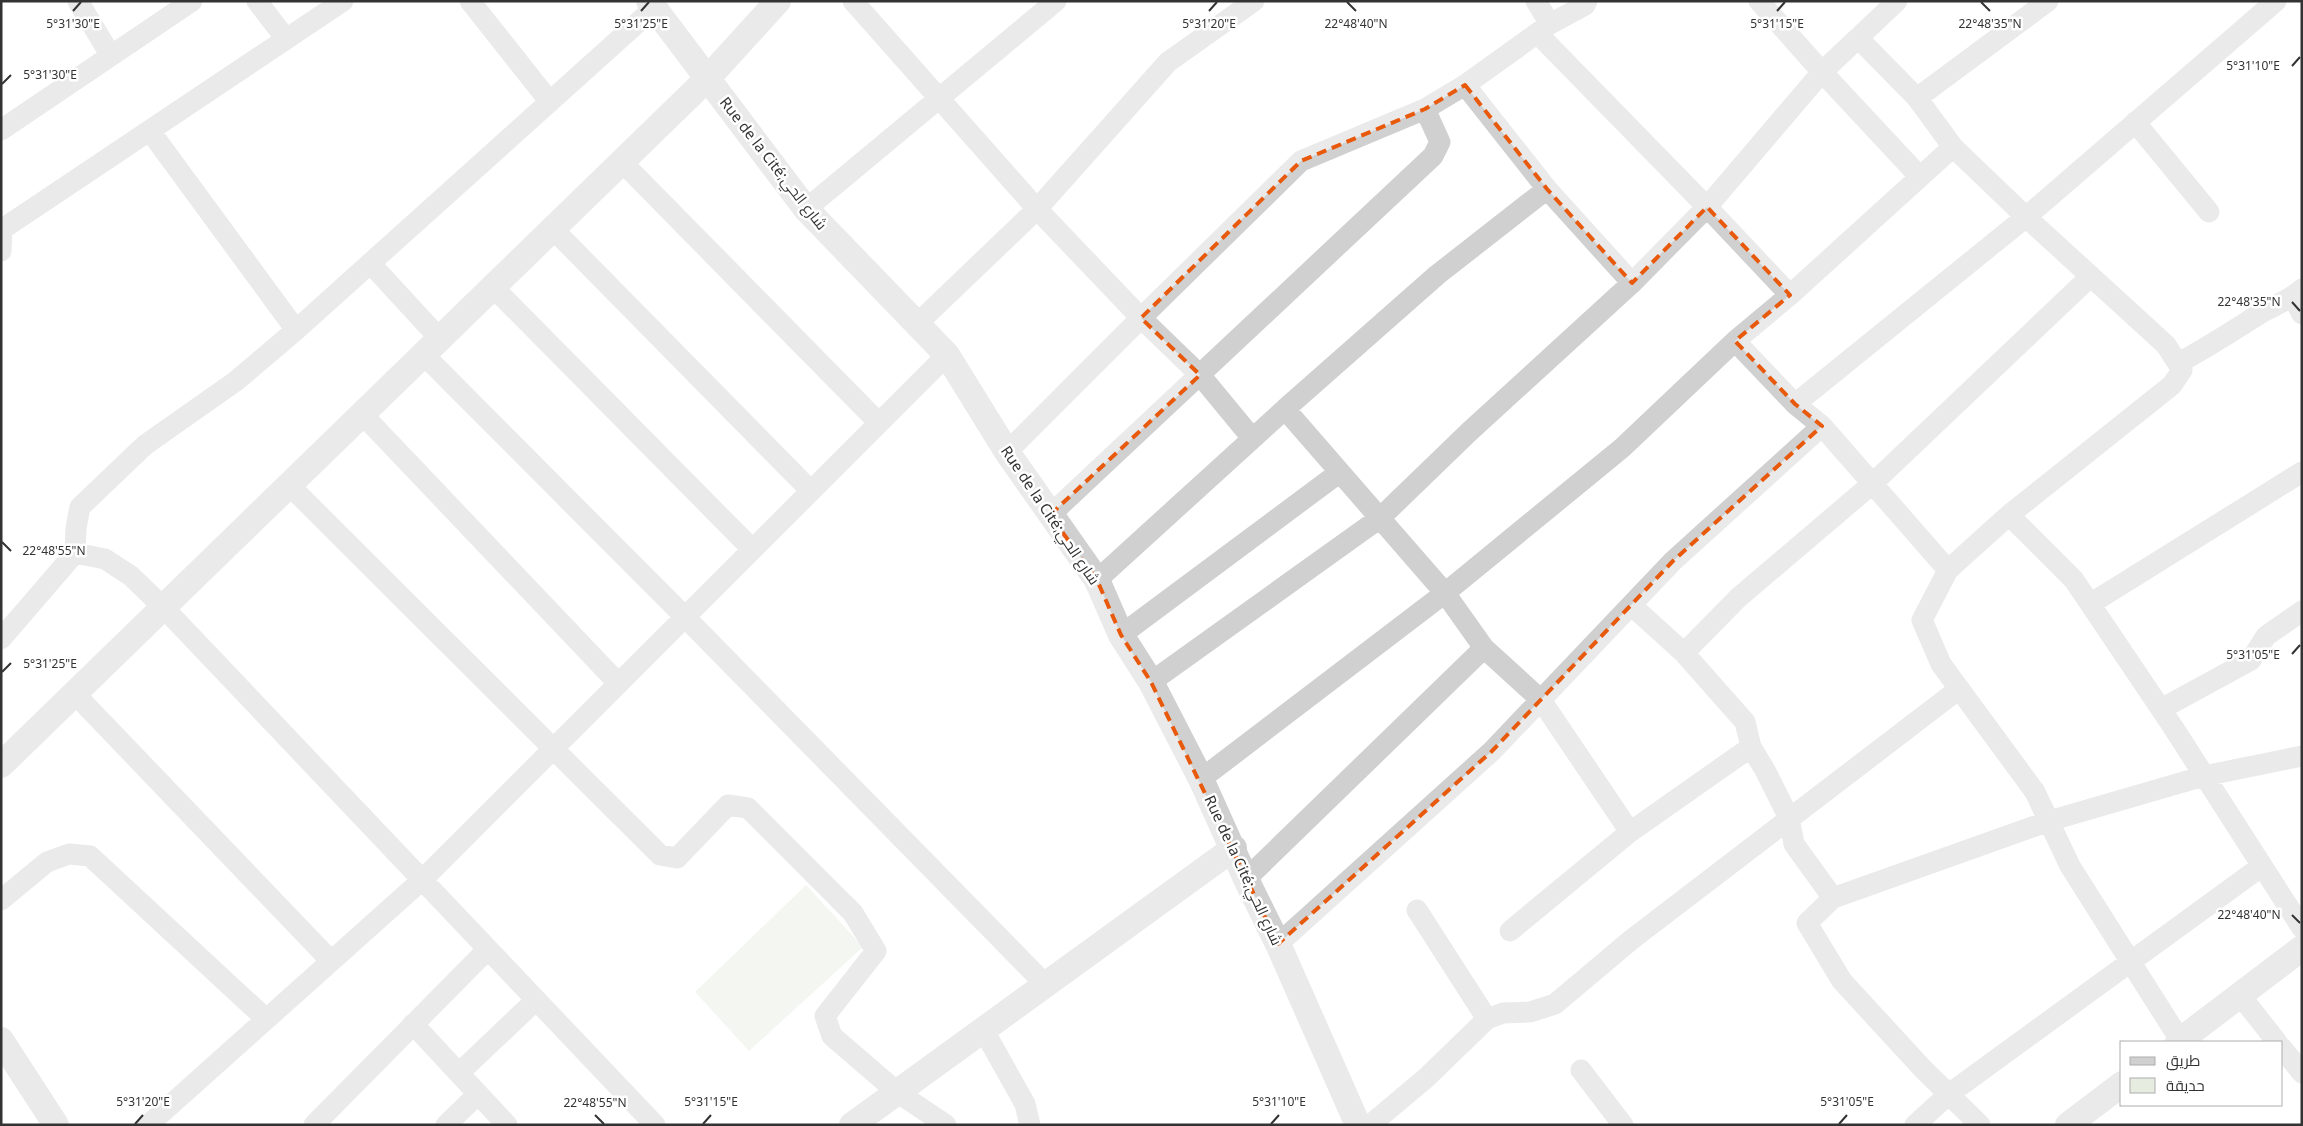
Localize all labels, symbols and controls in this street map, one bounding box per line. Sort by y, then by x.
text: 5°31'30"E [46,15,100,32]
text: 5°31'25"E [614,15,668,32]
text: 5°31'20"E [1182,15,1236,32]
text: 22°48'40"N [1324,15,1388,32]
text: 5°31'15"E [1750,15,1804,32]
text: 22°48'35"N [1958,15,2022,32]
text: 5°31'10"E [2226,57,2280,74]
text: 5°31'30"E [23,66,77,83]
street label: Rue de la Cité;شارع الحي [713,92,832,235]
text: 22°48'35"N [2217,293,2281,310]
street label: Rue de la Cité;شارع الحي [995,442,1105,590]
text: 22°48'55"N [22,542,86,559]
text: 5°31'05"E [2226,646,2280,663]
text: 5°31'25"E [23,655,77,672]
street label: Rue de la Cité;شارع الحي [1198,792,1288,950]
text: 22°48'40"N [2217,906,2281,923]
legend [2120,1041,2283,1106]
text: طريق [2166,1050,2200,1071]
text: حديقة [2166,1075,2205,1095]
text: 5°31'20"E [116,1093,170,1110]
text: 5°31'15"E [684,1093,738,1110]
text: 5°31'10"E [1252,1093,1306,1110]
text: 5°31'05"E [1820,1093,1874,1110]
text: 22°48'55"N [563,1094,627,1111]

